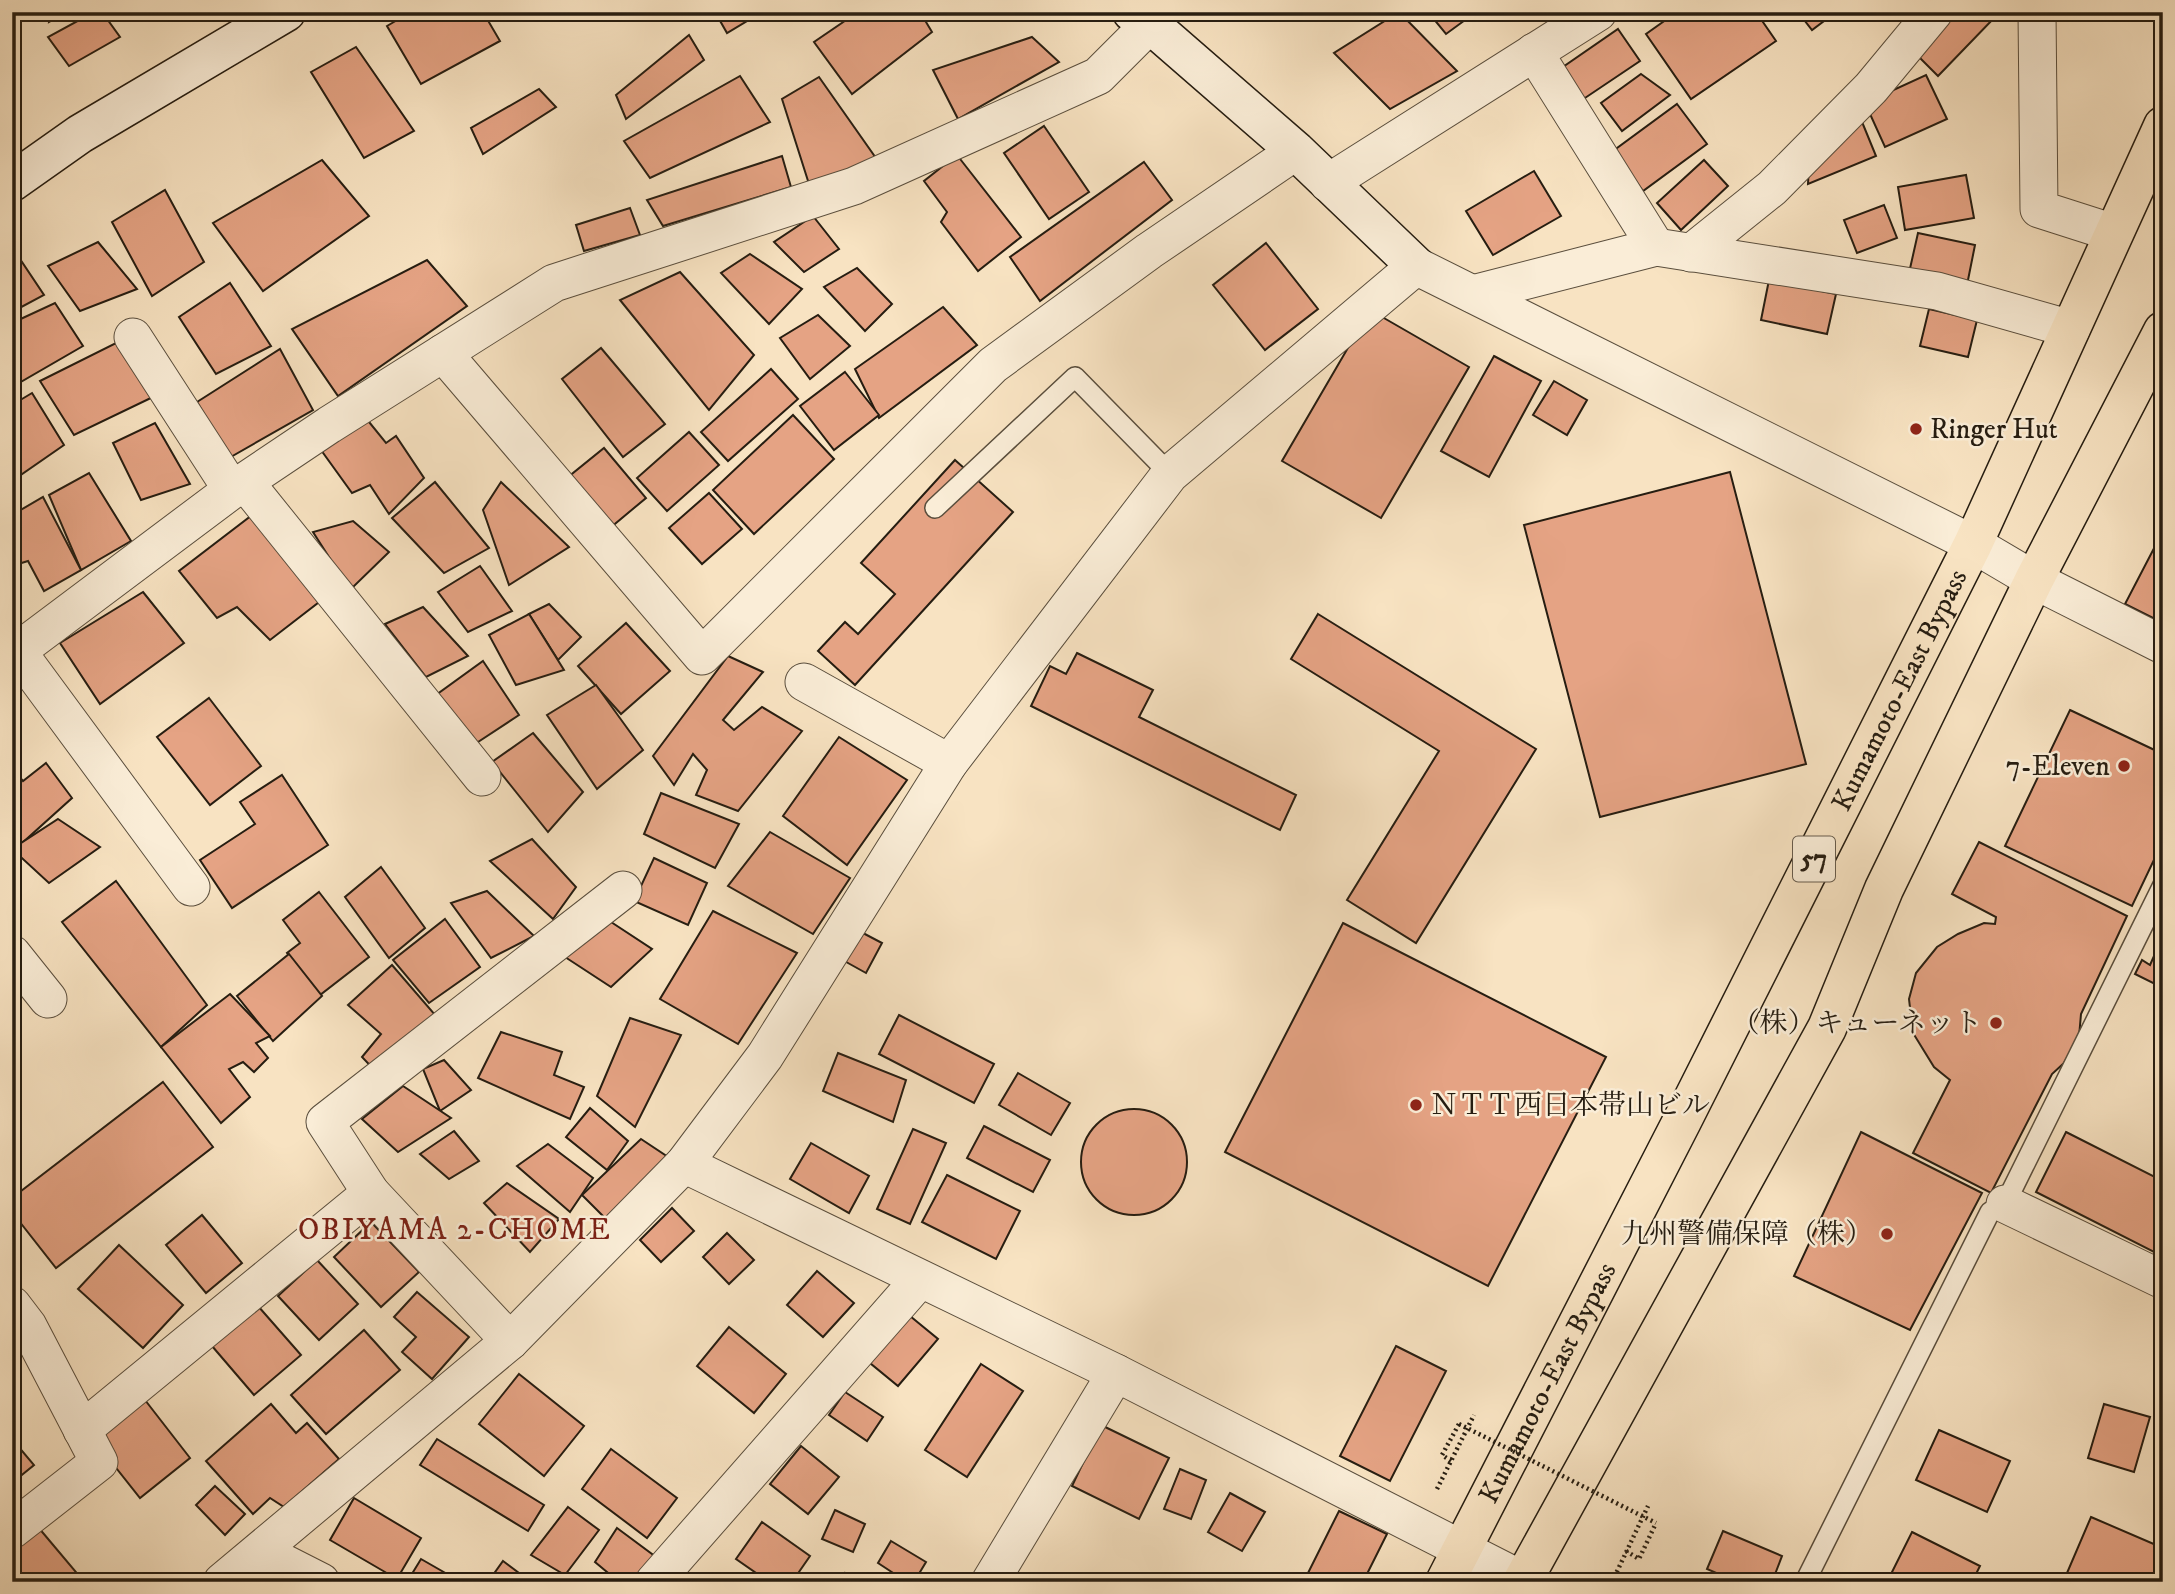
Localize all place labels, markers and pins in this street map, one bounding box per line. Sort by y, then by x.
place label: Ringer Hut [1930,412,2058,447]
marker: Ringer Hut [1908,421,1924,437]
place label: 7-Eleven [2006,749,2110,784]
marker: 7-Eleven [2116,758,2132,774]
place label: （株）キューネット [1731,1006,1982,1041]
marker: （株）キューネット [1988,1015,2004,1031]
place label: ＮＴＴ西日本帯山ビル [1430,1088,1710,1123]
marker: ＮＴＴ西日本帯山ビル [1408,1097,1424,1113]
place label: 九州警備保障（株） [1621,1217,1873,1252]
marker: 九州警備保障（株） [1879,1226,1895,1242]

